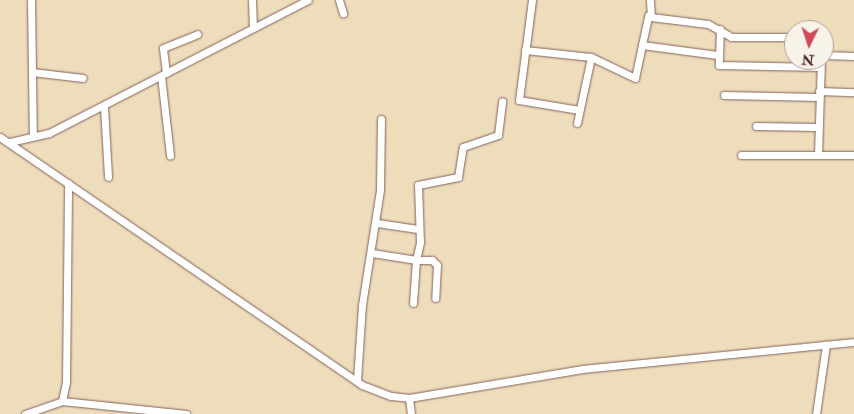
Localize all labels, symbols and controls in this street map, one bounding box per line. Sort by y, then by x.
north arrow [784,20,834,70]
text: N [801,51,815,68]

